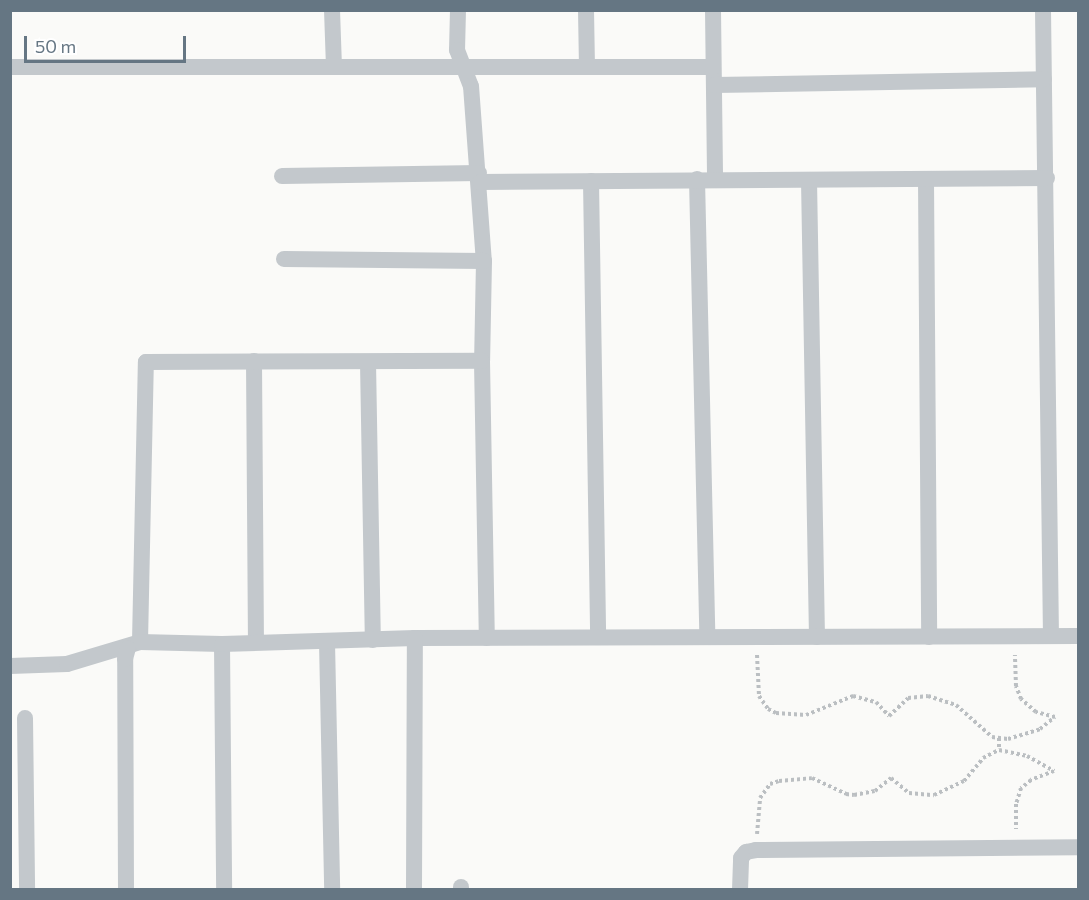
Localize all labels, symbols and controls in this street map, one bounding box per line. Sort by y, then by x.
scale bar [27,24,189,62]
text: 50 m [35,35,76,57]

